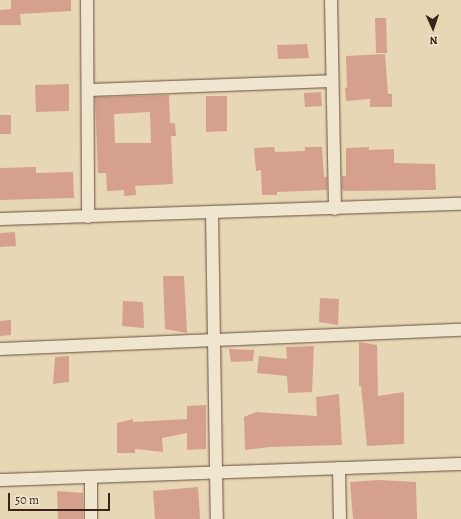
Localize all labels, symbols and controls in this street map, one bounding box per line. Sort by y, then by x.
north arrow [413,8,453,48]
text: N [429,33,438,48]
scale bar [10,485,112,511]
text: 50 m [15,492,39,508]

